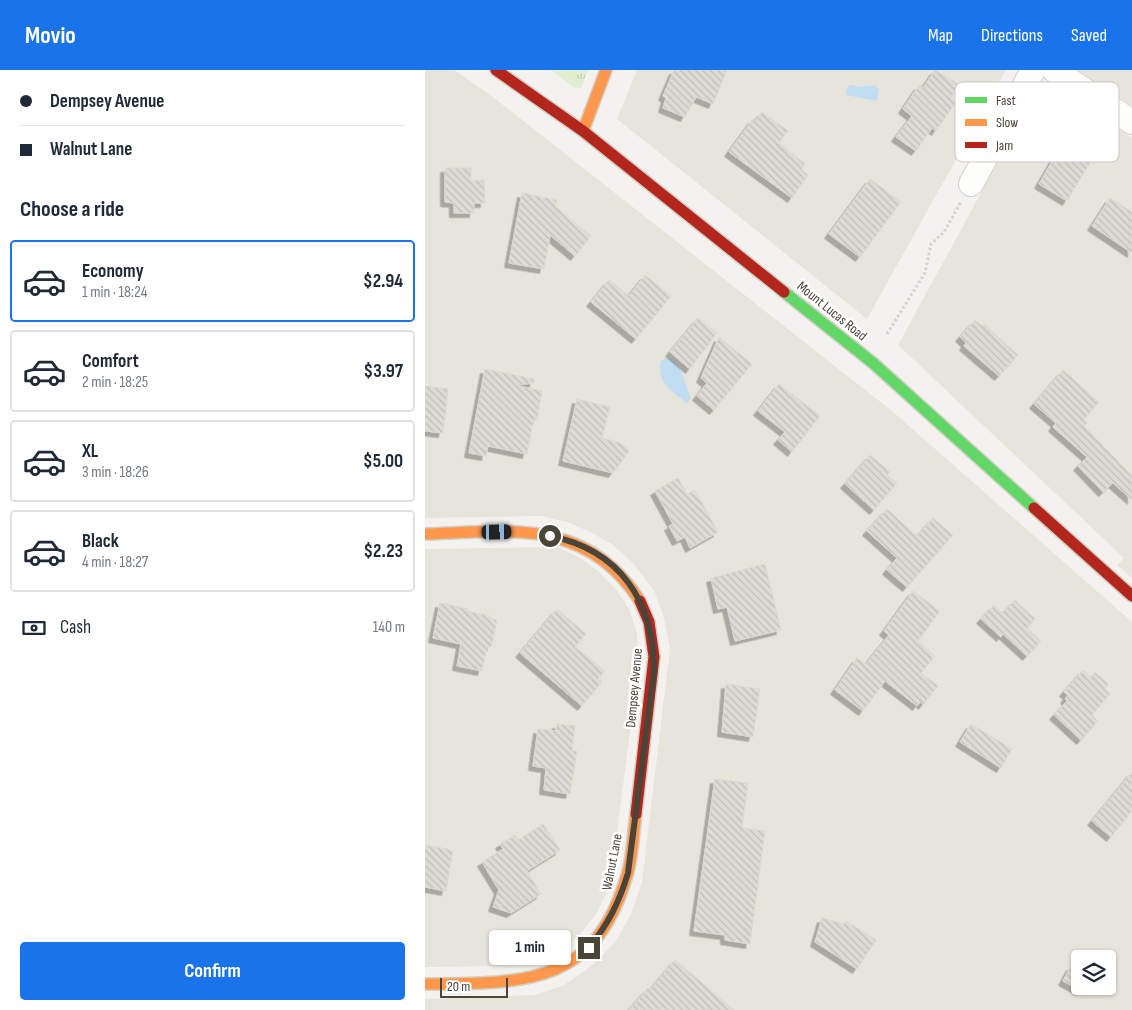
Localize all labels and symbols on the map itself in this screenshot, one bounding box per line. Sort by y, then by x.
legend [955,82,1119,162]
text: Fast [996,92,1016,109]
text: Slow [996,114,1018,131]
text: Jam [995,137,1013,154]
street label: Mount Lucas Road [794,278,870,344]
car [481,524,512,540]
route start [539,525,561,547]
street label: Dempsey Avenue [622,648,646,728]
street label: Walnut Lane [598,832,626,892]
callout: 1 min [489,930,571,966]
route end [578,937,600,959]
scale bar [440,975,507,998]

